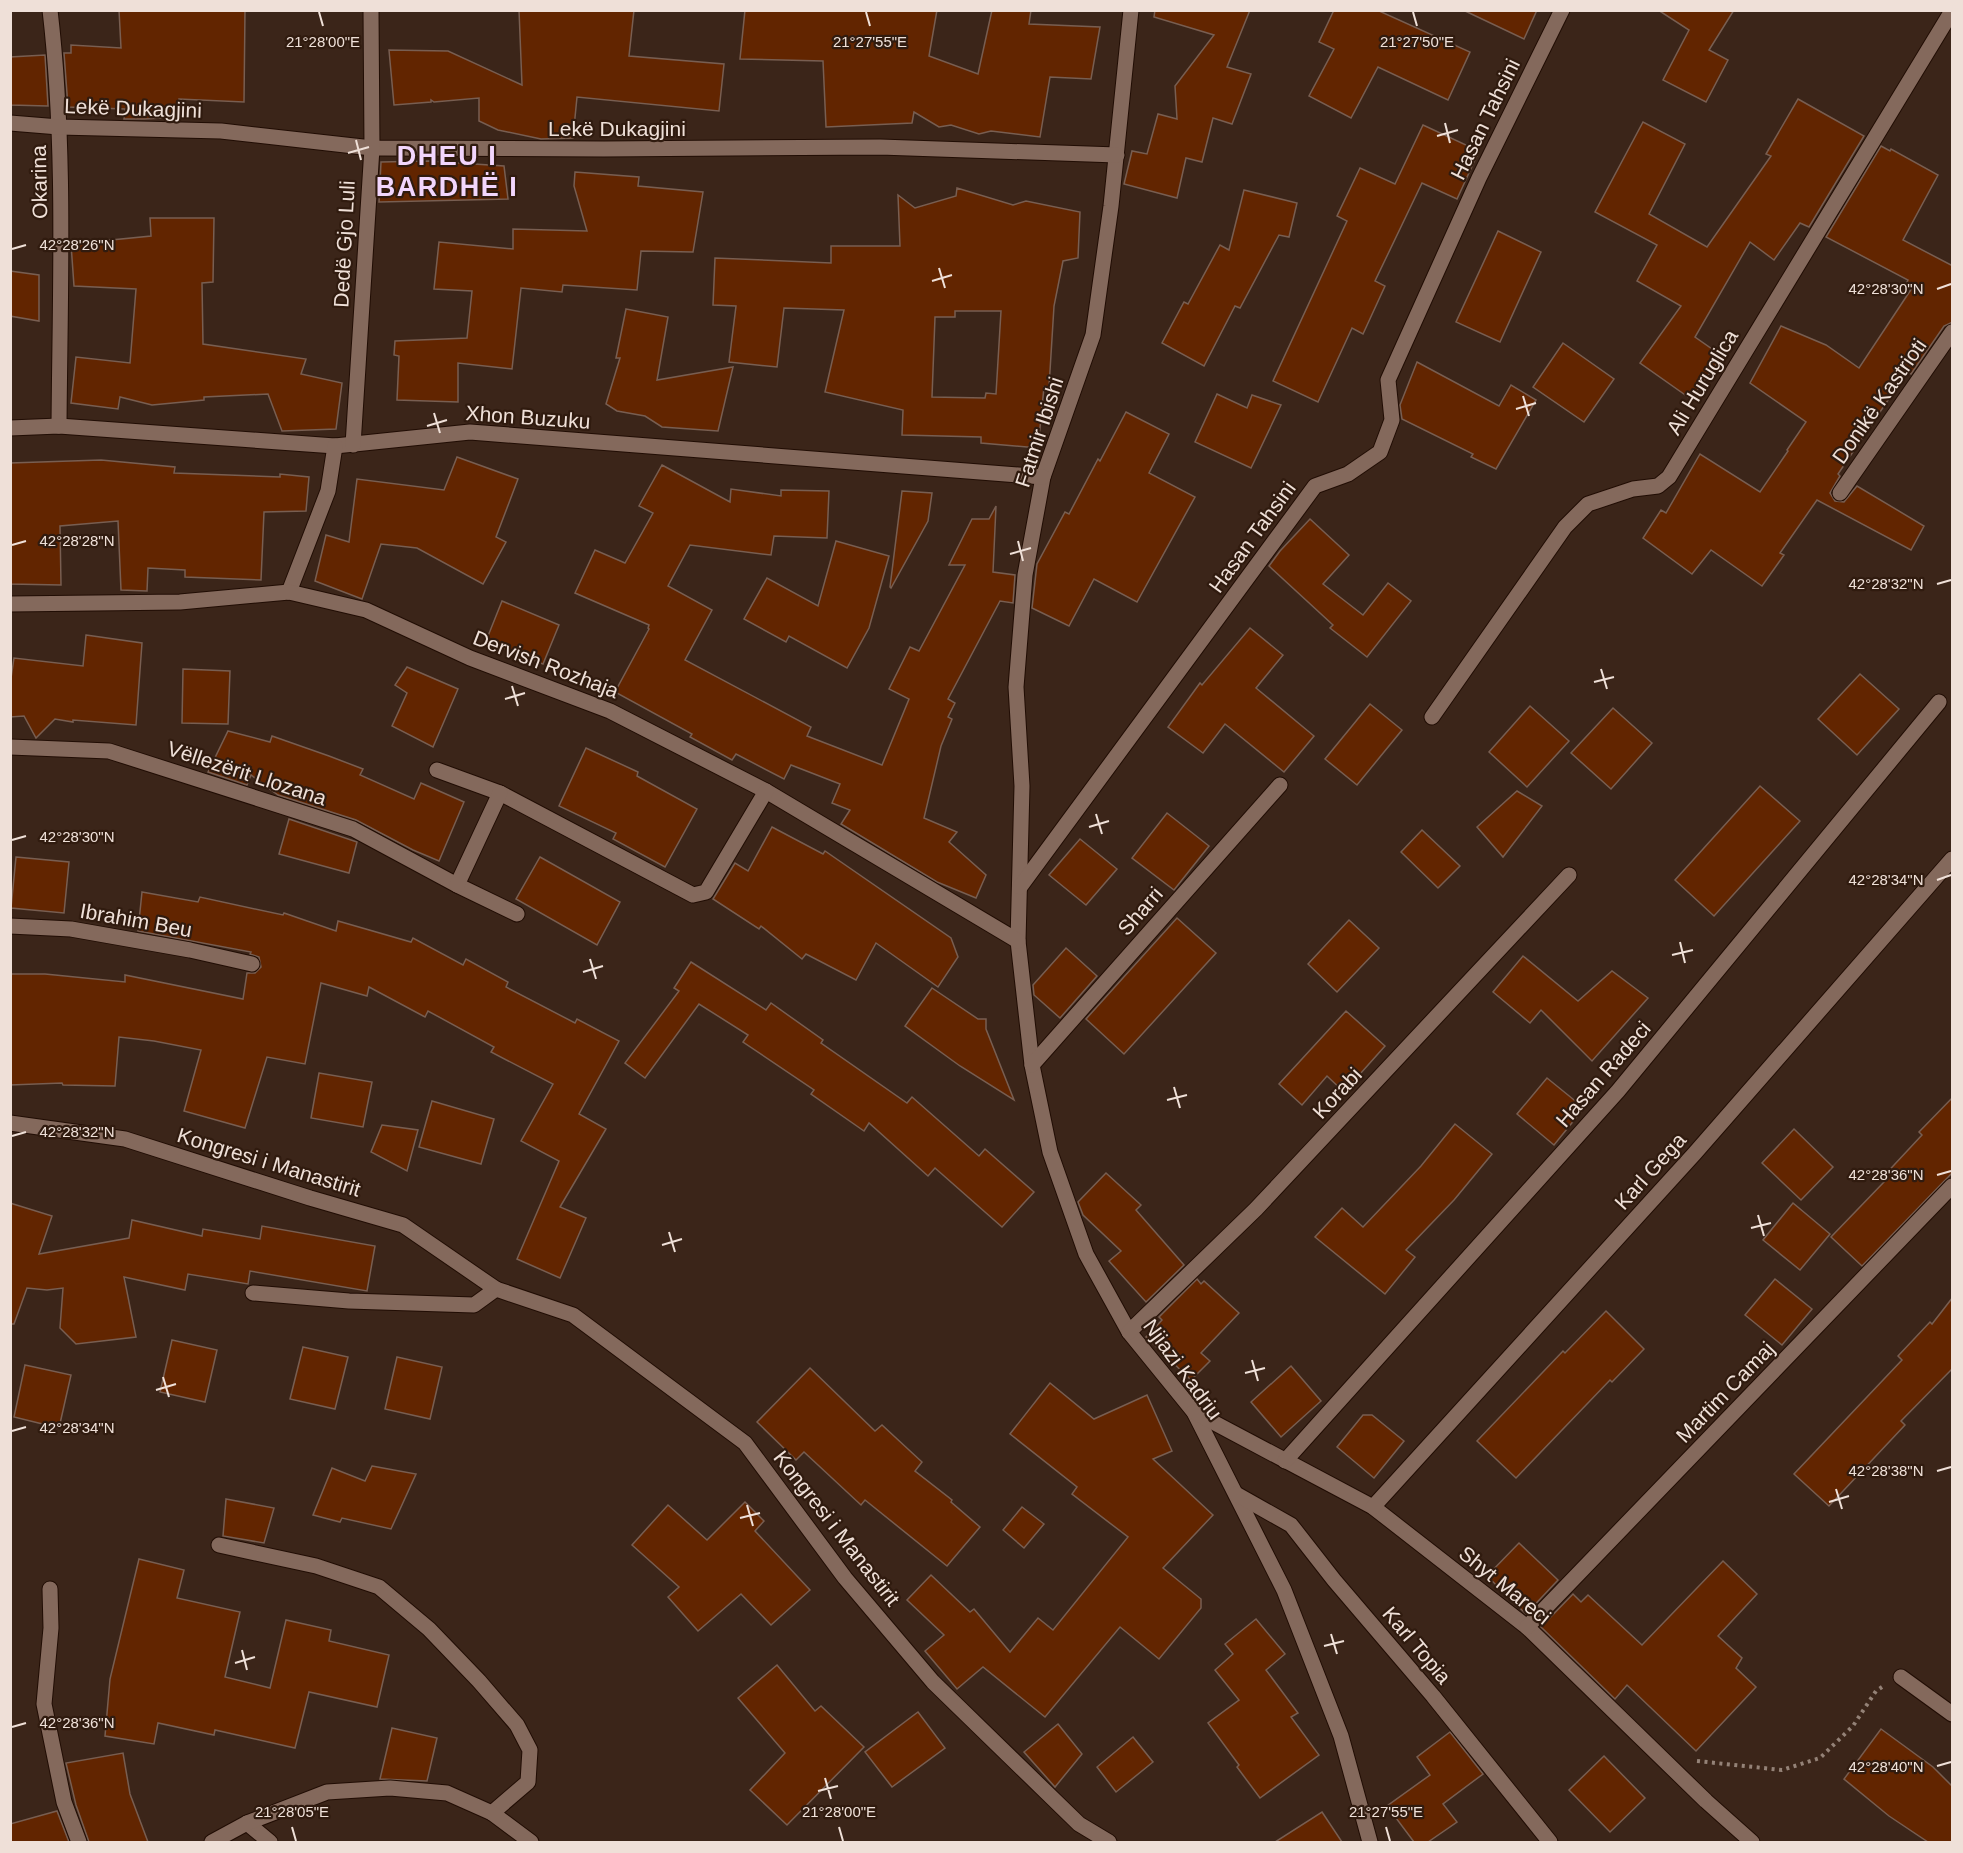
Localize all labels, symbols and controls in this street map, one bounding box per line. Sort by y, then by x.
text: 21°28'00"E [286,33,360,50]
text: 21°27'55"E [833,33,907,50]
text: 21°27'50"E [1380,33,1454,50]
street label: Hasan Tahsini [1446,55,1524,183]
street label: Lekë Dukagjini [64,94,202,122]
street label: Lekë Dukagjini [548,117,686,140]
district label: DHEU I BARDHË I [376,141,518,202]
street label: Okarina [27,145,51,219]
street label: Dedë Gjo Luli [329,180,359,308]
text: 42°28'26"N [39,236,115,253]
text: 42°28'30"N [1848,280,1924,297]
street label: Ali Huruglica [1662,325,1742,438]
street label: Donikë Kastrioti [1827,334,1931,468]
street label: Fatmir Ibishi [1010,374,1068,490]
street label: Xhon Buzuku [465,401,591,433]
street label: Hasan Tahsini [1204,477,1300,597]
text: 42°28'28"N [39,532,115,549]
text: 42°28'32"N [1848,575,1924,592]
street label: Dervish Rozhaja [470,626,622,702]
street label: Vëllezërit Llozana [165,736,330,810]
text: 42°28'30"N [39,828,115,845]
text: 42°28'34"N [1848,871,1924,888]
street label: Sharri [1113,882,1167,940]
street label: Ibrahim Beu [78,899,194,941]
street label: Hasan Radeci [1551,1017,1655,1131]
street label: Korabi [1308,1063,1366,1123]
text: 42°28'32"N [39,1123,115,1140]
street label: Kongresi i Manastirit [175,1123,363,1201]
street label: Karl Gega [1610,1128,1690,1214]
text: 42°28'36"N [1848,1166,1924,1183]
street label: Njiazi Kadriu [1139,1315,1227,1423]
street label: Martim Camaj [1671,1337,1779,1447]
text: 42°28'34"N [39,1419,115,1436]
street label: Kongresi i Manastirit [769,1446,905,1610]
text: 42°28'38"N [1848,1462,1924,1479]
street label: Shyt Mareci [1455,1541,1555,1629]
street label: Karl Topia [1378,1602,1456,1688]
text: 42°28'36"N [39,1714,115,1731]
text: 42°28'40"N [1848,1758,1924,1775]
text: 21°28'05"E [255,1803,329,1820]
text: 21°28'00"E [802,1803,876,1820]
text: 21°27'55"E [1349,1803,1423,1820]

